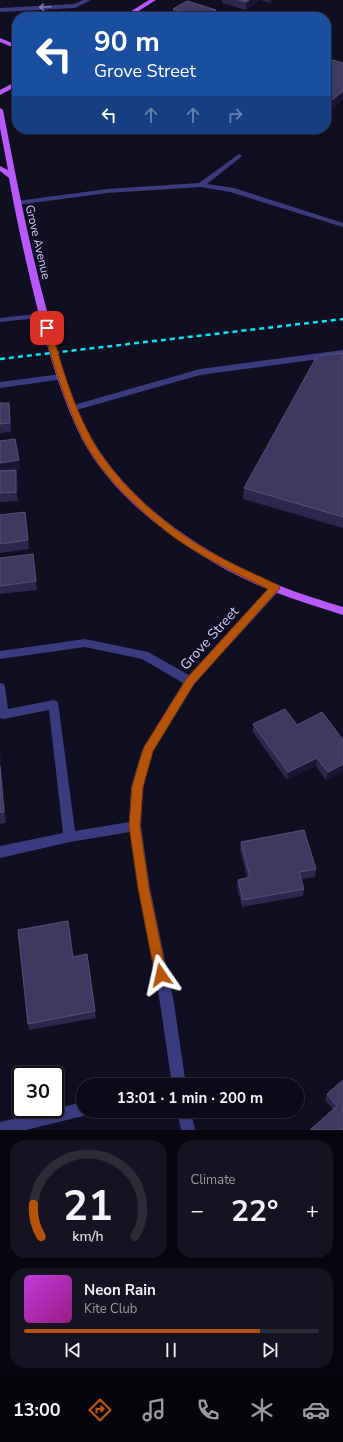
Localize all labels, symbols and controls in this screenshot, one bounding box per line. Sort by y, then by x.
one-way arrow [39,4,52,11]
text: 90 m [94,23,160,61]
icon: left [28,28,80,80]
text: Grove Street [94,59,196,83]
icon: left [98,104,120,126]
icon: ahead [140,104,162,126]
icon: ahead [182,104,204,126]
icon: right [224,104,246,126]
street label: Grove Avenue [22,203,54,281]
pin [30,311,64,345]
icon: arrive [36,317,58,339]
street label: Grove Street [176,603,243,674]
position arrow [140,954,182,996]
speed limit sign: 30 [12,1066,64,1118]
text: 13:01 · 1 min · 200 m [117,1088,263,1108]
text: Climate [191,1171,236,1189]
text: 21 [63,1178,113,1235]
text: 22° [231,1191,278,1232]
text: − [191,1196,204,1226]
text: + [306,1196,319,1226]
text: km/h [73,1227,104,1246]
text: Neon Rain [84,1280,156,1300]
text: Kite Club [84,1300,137,1318]
icon: previous [62,1339,84,1361]
icon: pause [160,1339,182,1361]
icon: next [259,1339,281,1361]
icon: directions [86,1396,114,1424]
icon: music [140,1396,168,1424]
icon: phone [194,1396,222,1424]
icon: climate [248,1396,276,1424]
icon: car [302,1396,330,1424]
text: 13:00 [13,1398,61,1422]

